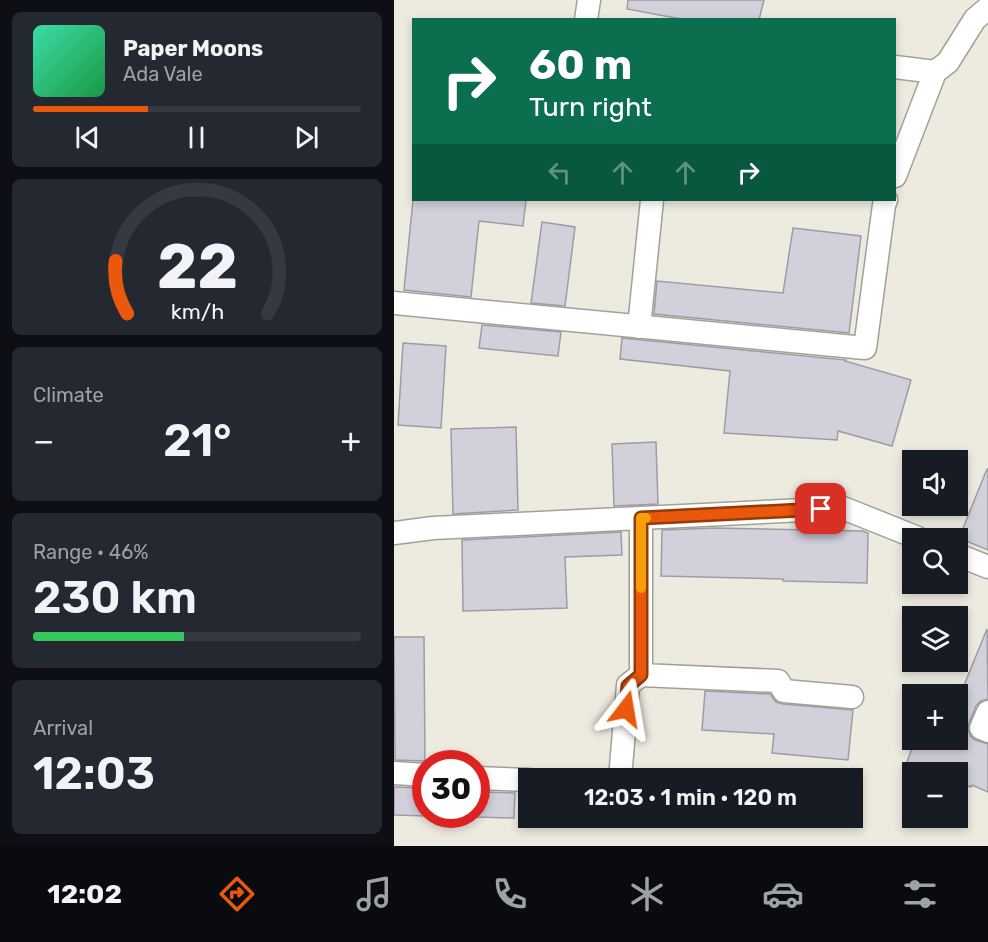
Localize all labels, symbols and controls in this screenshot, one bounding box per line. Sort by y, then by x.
text: Paper Moons [123,35,263,62]
text: 60 m [529,40,632,90]
icon: right [430,42,508,120]
text: Ada Vale [123,62,203,86]
text: Turn right [529,91,652,123]
icon: previous [71,121,104,154]
icon: pause [180,121,213,154]
icon: next [290,121,323,154]
icon: left [543,156,576,189]
icon: ahead [606,156,639,189]
icon: ahead [669,156,702,189]
icon: right [732,156,765,189]
text: 22 [156,230,238,304]
text: km/h [170,299,224,324]
text: Climate [33,383,104,407]
text: 21° [163,414,232,467]
text: − [33,421,54,460]
text: + [340,421,361,460]
map controls [902,450,968,828]
button: sound [902,450,968,516]
pin [795,483,846,534]
icon: arrive [804,492,837,525]
button: search [902,528,968,594]
text: Range · 46% [33,540,149,564]
text: 230 km [33,571,197,624]
button: layers [902,606,968,672]
position arrow [594,677,658,741]
button: + [902,684,968,750]
text: Arrival [33,716,93,740]
text: 12:03 [33,747,155,800]
speed limit sign: 30 [412,750,490,828]
button: − [902,762,968,828]
text: 12:03 · 1 min · 120 m [584,784,797,811]
icon: directions [216,873,258,915]
icon: music [353,873,395,915]
icon: phone [489,873,531,915]
icon: climate [626,873,668,915]
icon: car [762,873,804,915]
icon: filters [899,873,941,915]
text: 12:02 [47,878,122,910]

